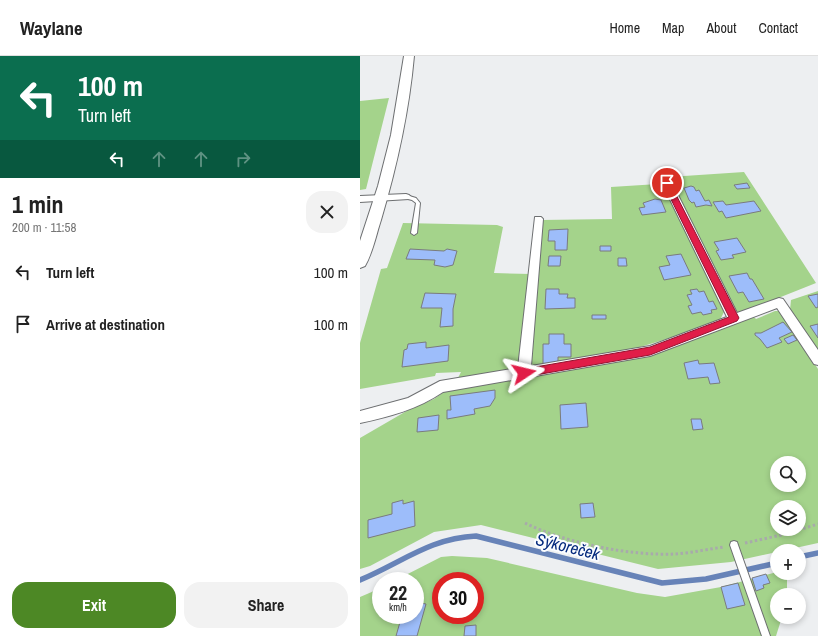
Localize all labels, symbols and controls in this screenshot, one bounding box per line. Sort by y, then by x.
text: Waylane [20,15,83,41]
text: Home [609,19,640,37]
text: Map [662,19,684,37]
text: About [706,19,736,37]
text: Contact [758,19,798,37]
text: 100 m [78,67,143,105]
icon: left [12,72,64,124]
text: Turn left [78,103,131,128]
icon: left [106,148,128,170]
icon: ahead [148,148,170,170]
icon: ahead [190,148,212,170]
icon: right [232,148,254,170]
pin [650,166,684,200]
icon: arrive [656,172,678,194]
text: 1 min [12,188,63,220]
button: close [306,191,348,233]
text: 200 m · 11:58 [12,219,76,236]
icon: left [12,261,34,283]
text: Turn left [46,262,94,283]
text: 100 m [314,262,348,283]
icon: arrive [12,313,34,335]
text: Arrive at destination [46,314,165,335]
text: 100 m [314,314,348,335]
position arrow [503,352,545,394]
map controls [770,456,806,624]
button: search [770,456,806,492]
button: layers [770,500,806,536]
water label: Sýkoreček [534,527,603,565]
button: + [770,544,806,580]
speed limit sign: 30 [432,572,484,624]
text: 22 [389,579,407,606]
button: Exit [12,582,176,628]
button: Share [184,582,348,628]
button: − [770,588,806,624]
text: km/h [389,601,407,614]

